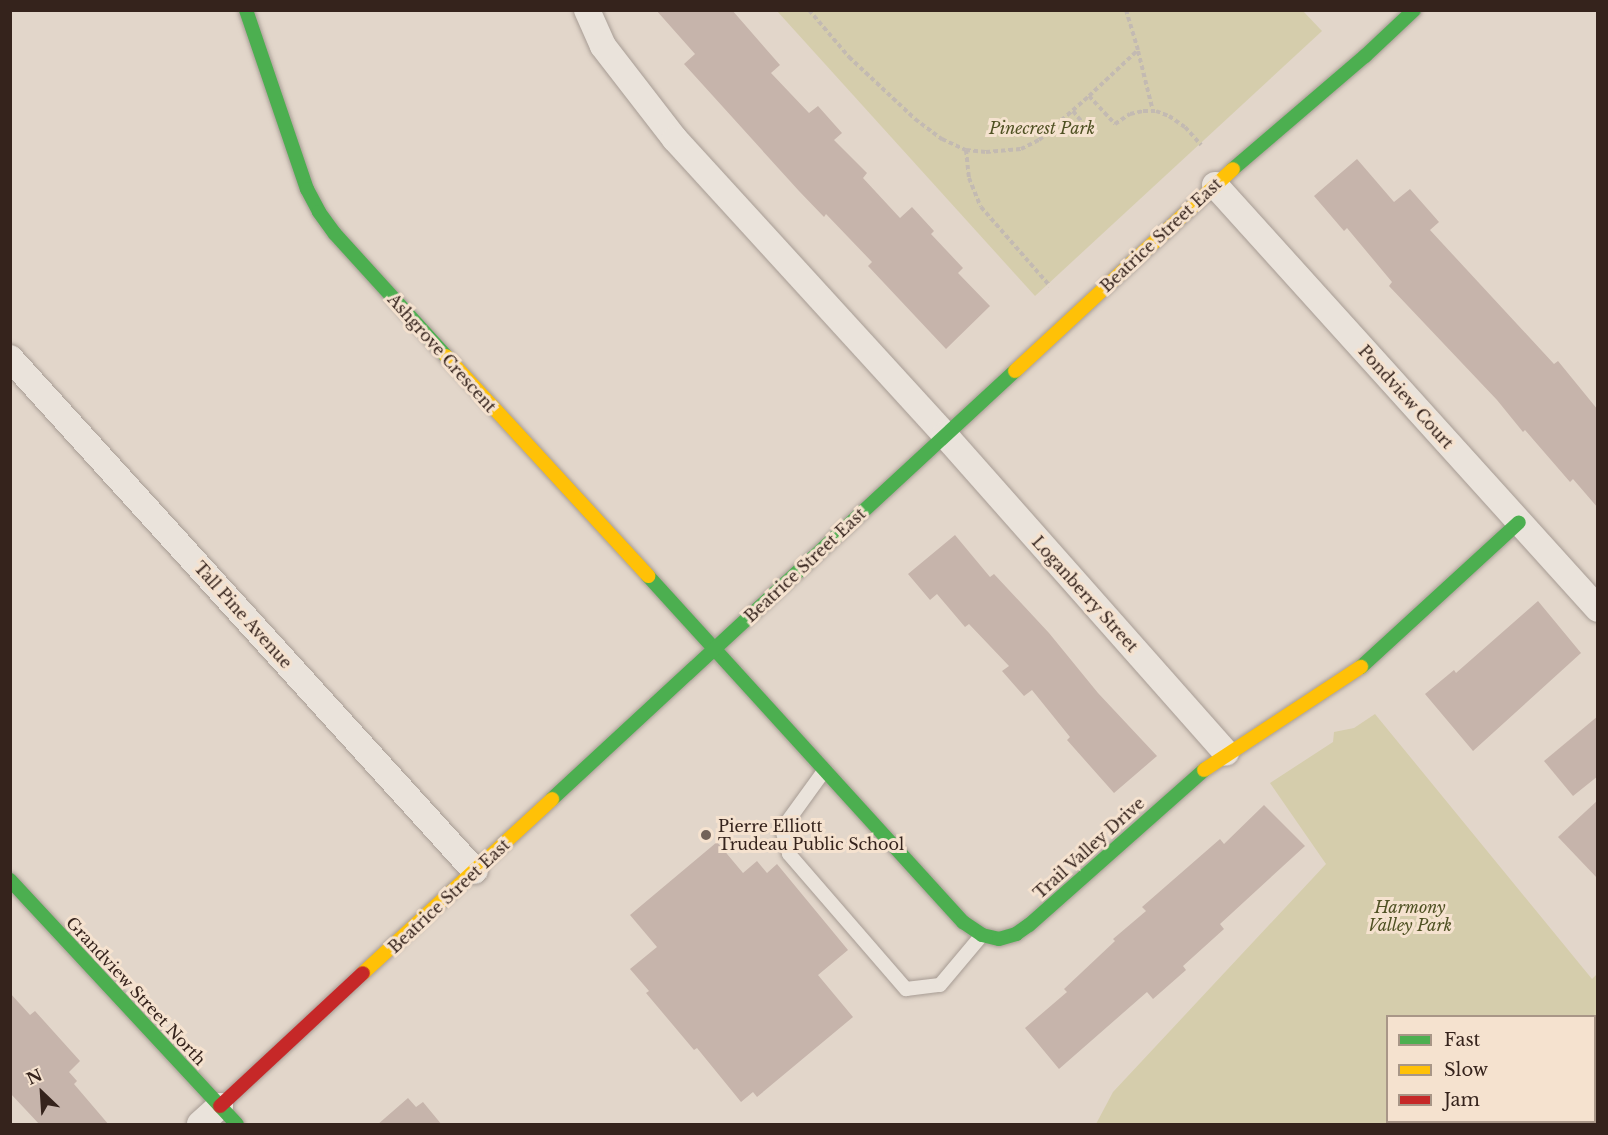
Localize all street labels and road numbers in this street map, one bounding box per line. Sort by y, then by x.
street label: Beatrice Street East [1097,174,1225,296]
street label: Ashgrove Crescent [384,290,500,416]
street label: Pondview Court [1354,341,1458,453]
street label: Beatrice Street East [741,504,869,626]
street label: Loganberry Street [1028,532,1142,656]
street label: Tall Pine Avenue [190,558,296,672]
street label: Trail Valley Drive [1029,793,1149,903]
street label: Beatrice Street East [385,835,513,957]
street label: Grandview Street North [62,913,210,1069]

